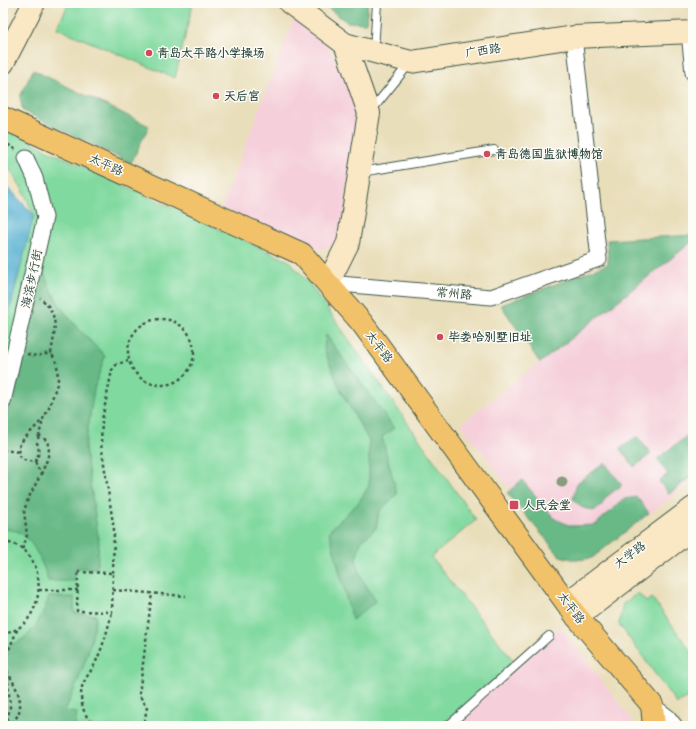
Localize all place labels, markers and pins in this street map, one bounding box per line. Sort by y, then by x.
place label: 青岛太平路小学操场 [157,46,265,61]
marker: 青岛太平路小学操场 [144,48,154,58]
place label: 天后宫 [224,89,260,104]
marker: 天后宫 [211,91,221,101]
place label: 青岛德国监狱博物馆 [495,147,603,162]
marker: 青岛德国监狱博物馆 [482,149,492,159]
place label: 毕娄哈别墅旧址 [448,330,532,345]
marker: 毕娄哈别墅旧址 [435,332,445,342]
place label: 人民会堂 [523,498,571,513]
marker: 人民会堂 [508,499,520,511]

